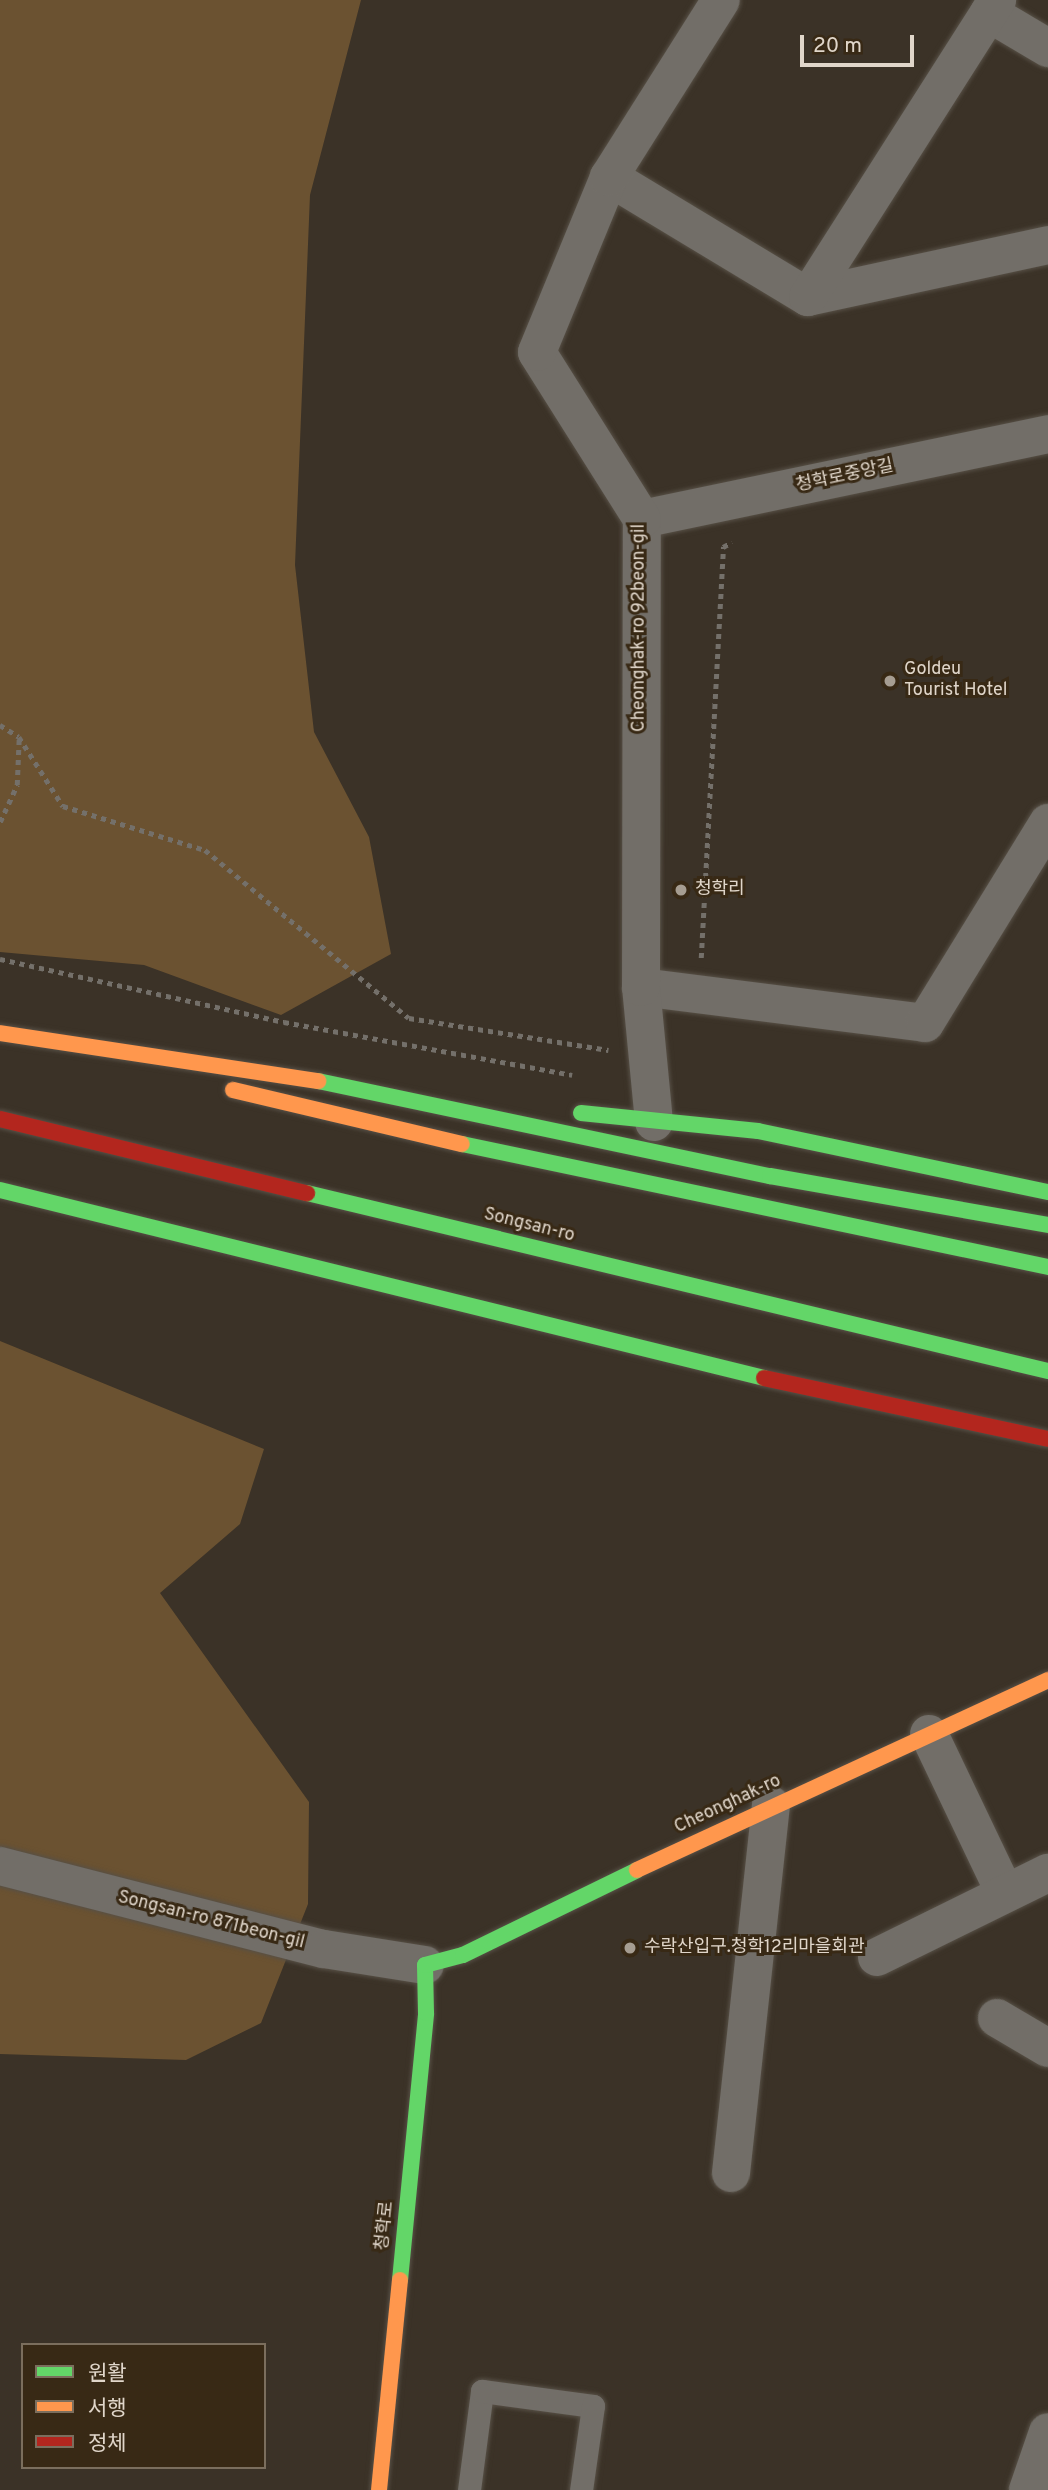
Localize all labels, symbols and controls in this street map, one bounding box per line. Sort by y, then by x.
scale bar [803,21,917,65]
text: 20 m [813,33,862,60]
street label: 청학로중앙길 [794,456,896,498]
street label: Cheonghak-ro 92beon-gil [629,524,651,732]
place label: Goldeu Tourist Hotel [904,660,1007,702]
marker: Goldeu Tourist Hotel [882,673,898,689]
place label: 청학리 [695,879,745,901]
marker: 청학리 [673,882,689,898]
street label: Songsan-ro [481,1204,577,1248]
street label: Cheonghak-ro [671,1771,785,1839]
street label: Songsan-ro 871beon-gil [116,1887,306,1955]
place label: 수락산입구.청학12리마을회관 [644,1937,864,1959]
marker: 수락산입구.청학12리마을회관 [622,1940,638,1956]
street label: 청학로 [373,2200,399,2252]
legend [21,2343,266,2469]
text: 원활 [88,2361,127,2388]
text: 서행 [88,2396,127,2423]
text: 정체 [88,2431,127,2458]

